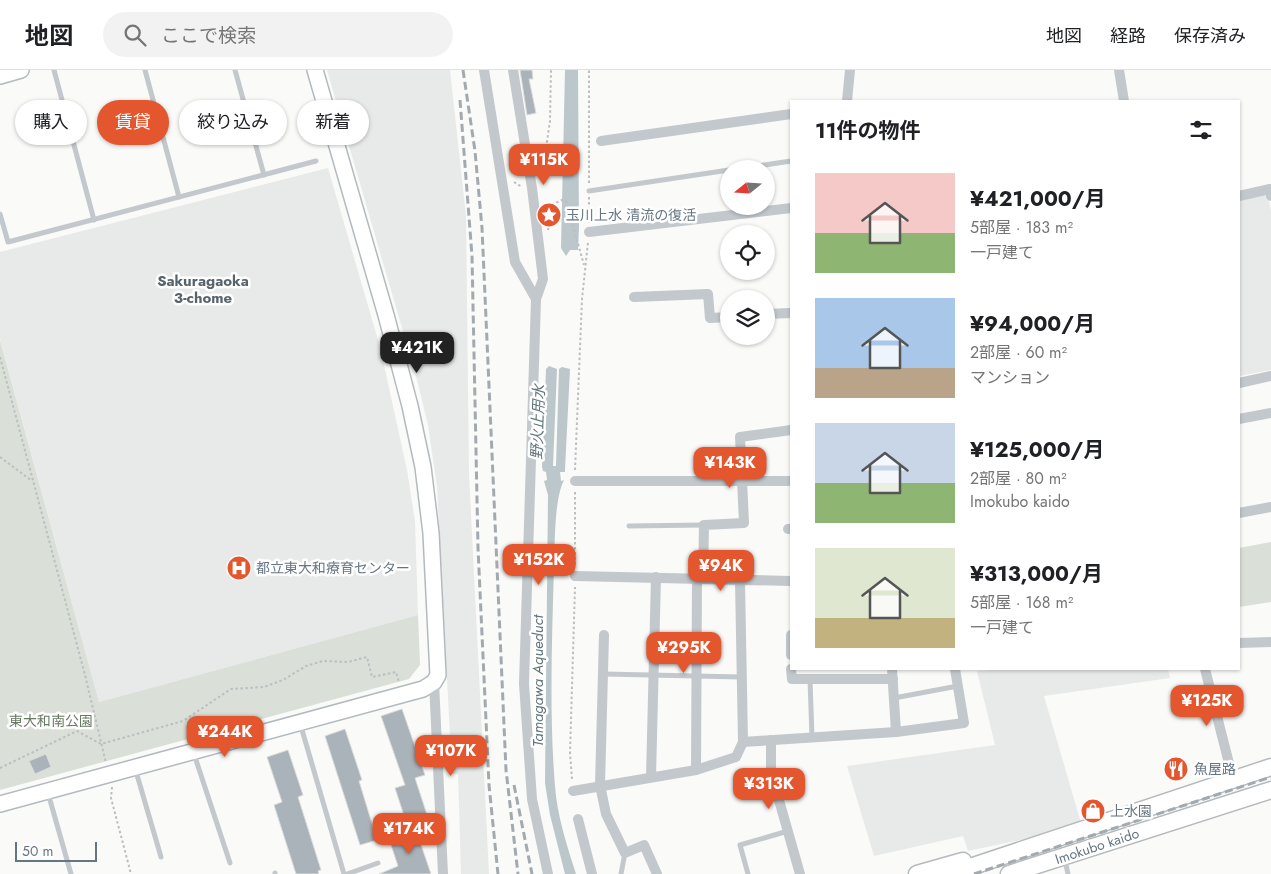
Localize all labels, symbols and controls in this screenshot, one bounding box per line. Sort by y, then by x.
search box [103,12,453,57]
text: 地図 [25,18,73,53]
icon: search [121,21,149,49]
text: ここで検索 [161,22,256,49]
text: 地図 [1046,23,1082,49]
text: 経路 [1110,23,1146,49]
text: 保存済み [1174,23,1246,49]
chip: 購入 [15,100,87,145]
chip: 賃貸 [97,100,169,145]
chip: 絞り込み [179,100,287,145]
chip: 新着 [297,100,369,145]
text: 11件の物件 [815,116,920,146]
icon: filters [1187,116,1215,144]
pin: ¥115K [509,144,579,186]
text: ¥115K [520,148,568,171]
north arrow [720,160,775,215]
map controls [720,160,775,345]
text: ¥421,000/月 [970,184,1105,214]
icon: home [855,193,915,253]
place icon: 玉川上水 清流の復活 [536,202,562,228]
place label: 玉川上水 清流の復活 [566,205,696,225]
text: 5部屋 · 183 m² [970,216,1073,239]
button: locate [720,225,775,280]
text: 一戸建て [970,241,1034,264]
district label: Sakuragaoka 3-chome [157,270,249,309]
button: layers [720,290,775,345]
text: ¥94,000/月 [970,309,1095,339]
icon: home [855,318,915,378]
pin: ¥421K [382,332,452,374]
text: ¥421K [391,336,443,359]
text: 2部屋 · 60 m² [970,341,1067,364]
text: マンション [970,366,1050,389]
water label: 野火止用水 [526,382,550,460]
text: ¥125,000/月 [970,435,1104,465]
icon: home [855,443,915,503]
pin: ¥143K [695,446,765,489]
text: ¥143K [704,451,756,474]
text: 2部屋 · 80 m² [970,467,1067,490]
text: Imokubo kaido [970,490,1070,513]
pin: ¥152K [504,544,574,586]
text: ¥152K [514,548,564,571]
pin: ¥94K [691,550,751,592]
text: ¥94K [699,554,743,577]
hospital icon: 都立東大和療育センター [226,555,252,581]
place label: 都立東大和療育センター [256,558,410,578]
text: ¥313,000/月 [970,559,1103,589]
icon: home [855,568,915,628]
text: 5部屋 · 168 m² [970,591,1073,614]
water label: Tamagawa Aqueduct [527,614,549,747]
text: 一戸建て [970,616,1034,639]
pin: ¥295K [649,632,719,674]
text: ¥295K [657,636,711,659]
pin: ¥125K [1172,684,1242,727]
text: ¥125K [1182,689,1232,712]
park label: 東大和南公園 [9,711,93,731]
pin: ¥244K [190,716,260,758]
text: ¥244K [198,720,252,743]
pin: ¥107K [416,734,486,777]
text: ¥107K [426,739,476,762]
restaurant icon: 魚屋路 [1163,756,1189,782]
place label: 魚屋路 [1194,759,1236,779]
pin: ¥313K [734,768,804,810]
text: ¥313K [744,772,794,795]
shop icon: 上水園 [1080,798,1106,824]
place label: 上水園 [1110,801,1152,821]
pin: ¥174K [374,812,444,855]
text: ¥174K [384,817,434,840]
street label: Imokubo kaido [1052,823,1142,869]
scale bar [15,839,98,862]
text: 50 m [22,841,53,861]

